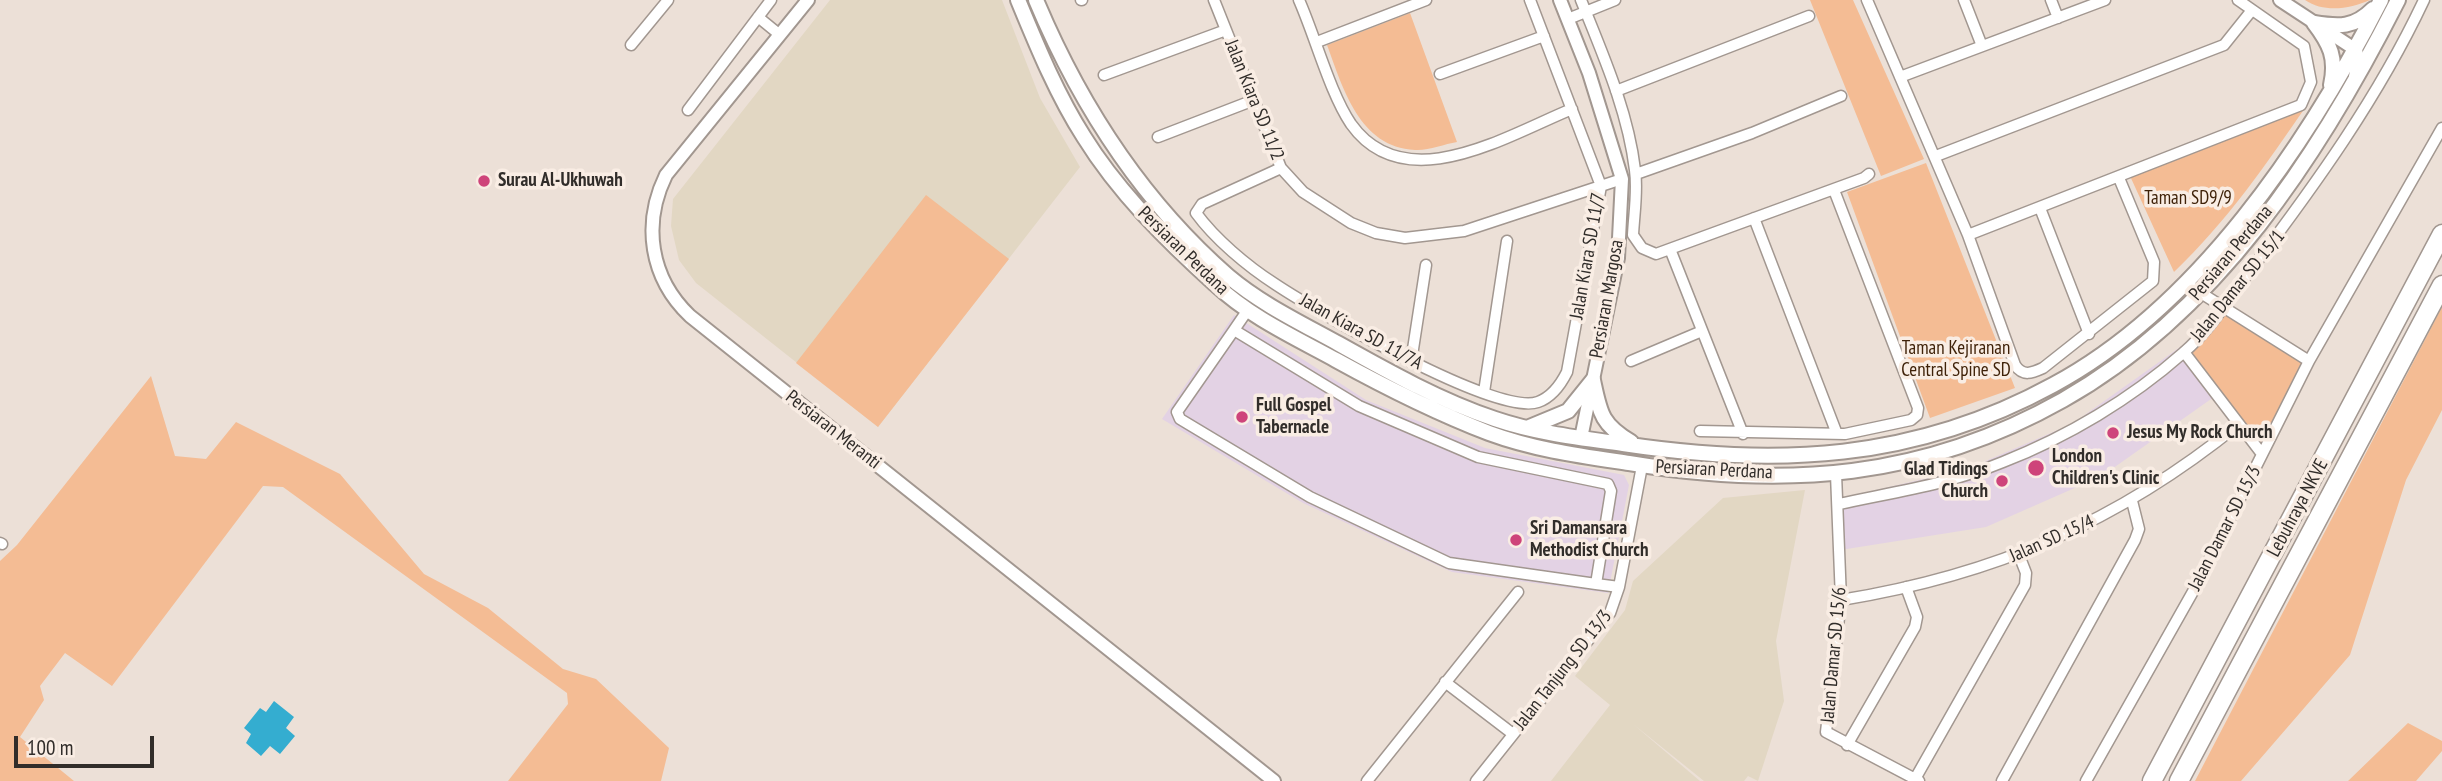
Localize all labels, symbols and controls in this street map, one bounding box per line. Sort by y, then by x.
street label: Jalan Kiara SD 11/2 [1219,36,1289,164]
place label: Surau Al-Ukhuwah [498,170,623,192]
marker: Surau Al-Ukhuwah [476,173,492,189]
park label: Taman SD9/9 [2144,188,2232,210]
street label: Jalan Kiara SD 11/7 [1566,191,1610,321]
street label: Persiaran Perdana [2185,201,2277,305]
street label: Persiaran Perdana [1133,202,1233,300]
street label: Jalan Damar SD 15/1 [2186,226,2290,346]
street label: Persiaran Margosa [1585,238,1629,360]
street label: Jalan Kiara SD 11/7A [1296,289,1426,375]
park label: Taman Kejiranan Central Spine SD [1901,338,2011,382]
street label: Persiaran Meranti [781,386,885,474]
place label: Full Gospel Tabernacle [1256,395,1331,439]
marker: Full Gospel Tabernacle [1234,409,1250,425]
place label: Jesus My Rock Church [2127,422,2272,444]
marker: Jesus My Rock Church [2105,425,2121,441]
place label: London Children's Clinic [2052,446,2159,490]
street label: Lebuhraya NKVE [2263,455,2333,561]
street label: Persiaran Perdana [1655,456,1773,484]
marker: London Children's Clinic [2026,458,2046,478]
place label: Glad Tidings Church [1904,459,1988,503]
street label: Jalan Damar SD 15/3 [2184,462,2266,594]
marker: Glad Tidings Church [1994,473,2010,489]
street label: Jalan SD 15/4 [2006,510,2098,568]
place label: Sri Damansara Methodist Church [1530,518,1649,562]
marker: Sri Damansara Methodist Church [1508,532,1524,548]
street label: Jalan Damar SD 15/6 [1817,586,1851,724]
street label: Jalan Tanjung SD 13/3 [1509,606,1617,734]
scale bar [18,722,158,766]
text: 100 m [27,734,73,761]

